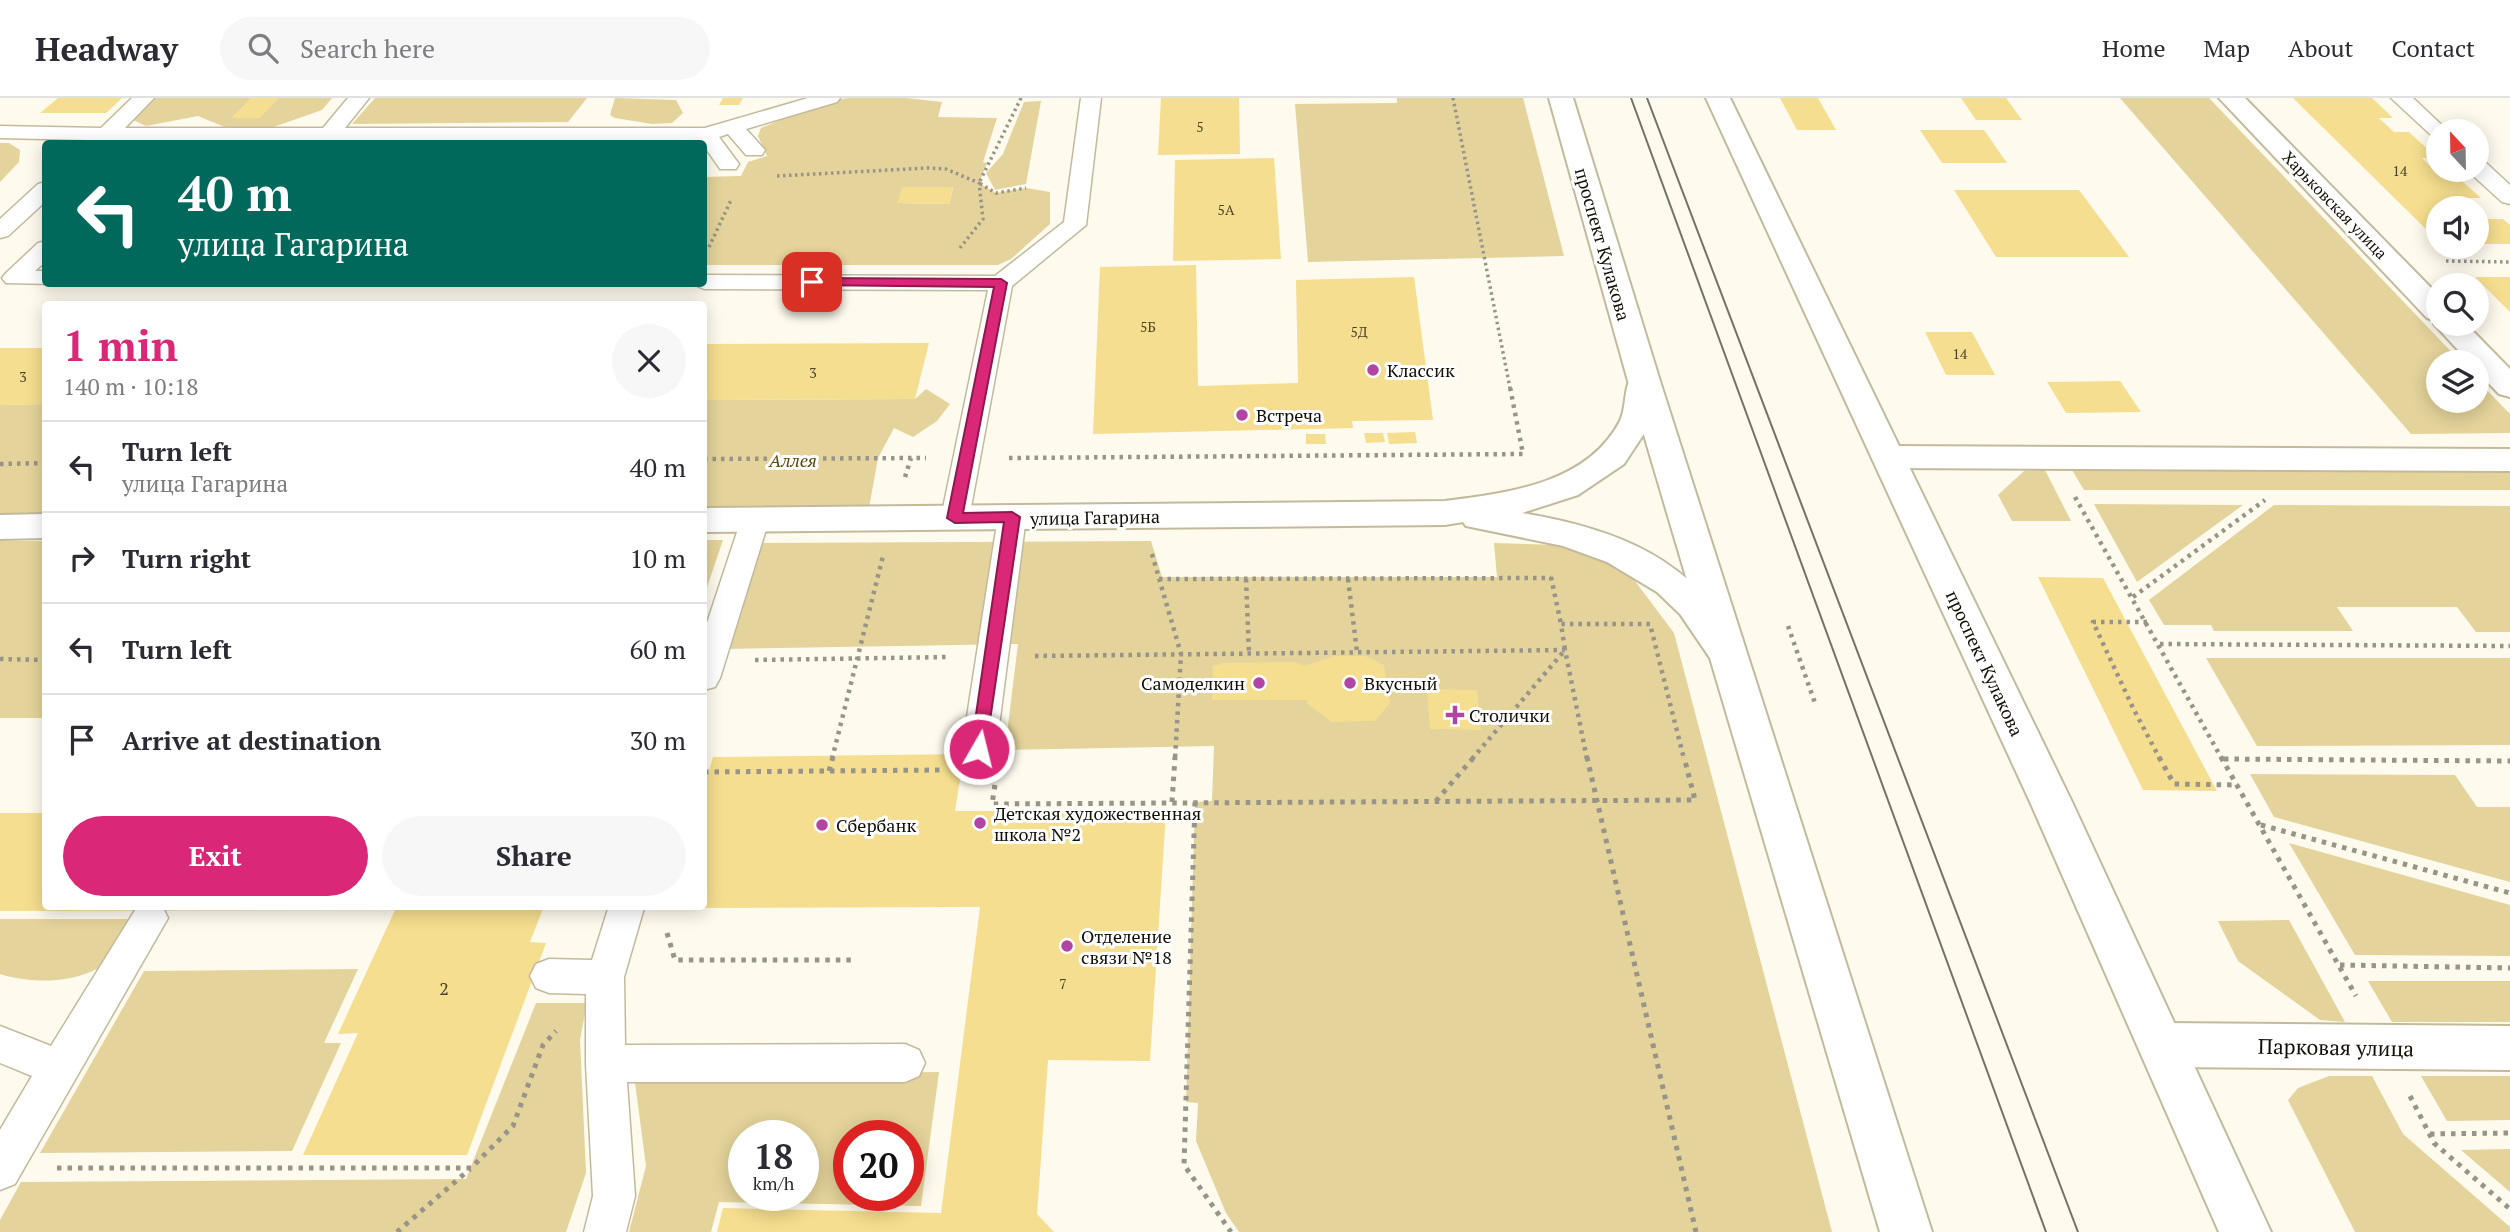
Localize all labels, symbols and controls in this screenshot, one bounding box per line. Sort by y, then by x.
search box [220,17,710,80]
text: Headway [35,27,178,70]
icon: search [244,29,282,67]
text: Search here [300,31,435,65]
text: Home [2102,32,2166,64]
text: Map [2204,32,2250,64]
text: About [2288,32,2354,64]
text: Contact [2392,32,2475,64]
house number: 5 [1196,117,1204,136]
north arrow [2426,119,2488,182]
map controls [2426,119,2489,413]
street label: Харьковская улица [2278,146,2392,264]
text: 40 m [178,160,292,225]
house number: 14 [2393,161,2408,180]
street label: проспект Кулакова [1570,165,1636,323]
icon: left [63,168,154,259]
button: sound [2426,196,2489,259]
house number: 5А [1217,200,1235,219]
text: улица Гагарина [178,223,409,265]
pin [782,252,842,312]
icon: arrive [793,263,831,301]
button: search [2426,273,2489,336]
text: 1 min [63,317,178,373]
house number: 5Б [1140,317,1156,336]
house number: 5Д [1350,322,1368,341]
button: close [612,324,686,398]
house number: 14 [1953,344,1968,363]
button: layers [2426,350,2489,413]
place label: Классик [1387,358,1455,382]
marker: Классик [1365,362,1381,378]
house number: 3 [809,363,817,382]
house number: 3 [19,367,27,386]
text: 140 m · 10:18 [63,371,198,402]
place label: Встреча [1256,403,1322,427]
marker: Встреча [1234,407,1250,423]
text: Turn left [122,434,232,468]
icon: left [63,448,101,486]
park label: Аллея [768,448,817,472]
text: 40 m [630,450,686,484]
text: улица Гагарина [122,468,288,499]
street label: улица Гагарина [1029,504,1160,530]
icon: right [63,539,101,577]
text: Turn right [122,541,251,575]
text: 10 m [630,541,686,575]
street label: проспект Кулакова [1941,586,2029,740]
icon: left [63,630,101,668]
text: Turn left [122,632,232,666]
text: 60 m [630,632,686,666]
place label: Самоделкин [1141,671,1245,695]
place label: Вкусный [1364,671,1438,695]
marker: Самоделкин [1251,675,1267,691]
marker: Вкусный [1342,675,1358,691]
place label: Столички [1469,703,1550,727]
marker: Столички [1447,707,1463,723]
position arrow [942,712,1016,786]
icon: arrive [63,721,101,759]
text: Arrive at destination [122,723,381,757]
text: 30 m [630,723,686,757]
place label: Детская художественная школа №2 [994,801,1201,846]
place label: Сбербанк [836,813,916,837]
marker: Детская художественная школа №2 [972,815,988,831]
button: Exit [63,816,368,896]
button: Share [382,816,686,896]
marker: Сбербанк [814,817,830,833]
place label: Отделение связи №18 [1081,924,1172,969]
marker: Отделение связи №18 [1059,938,1075,954]
house number: 7 [1059,974,1067,993]
house number: 2 [439,976,449,1000]
street label: Парковая улица [2258,1032,2415,1062]
speed limit sign: 20 [833,1120,924,1211]
text: 18 [754,1133,793,1179]
text: km/h [753,1171,794,1195]

